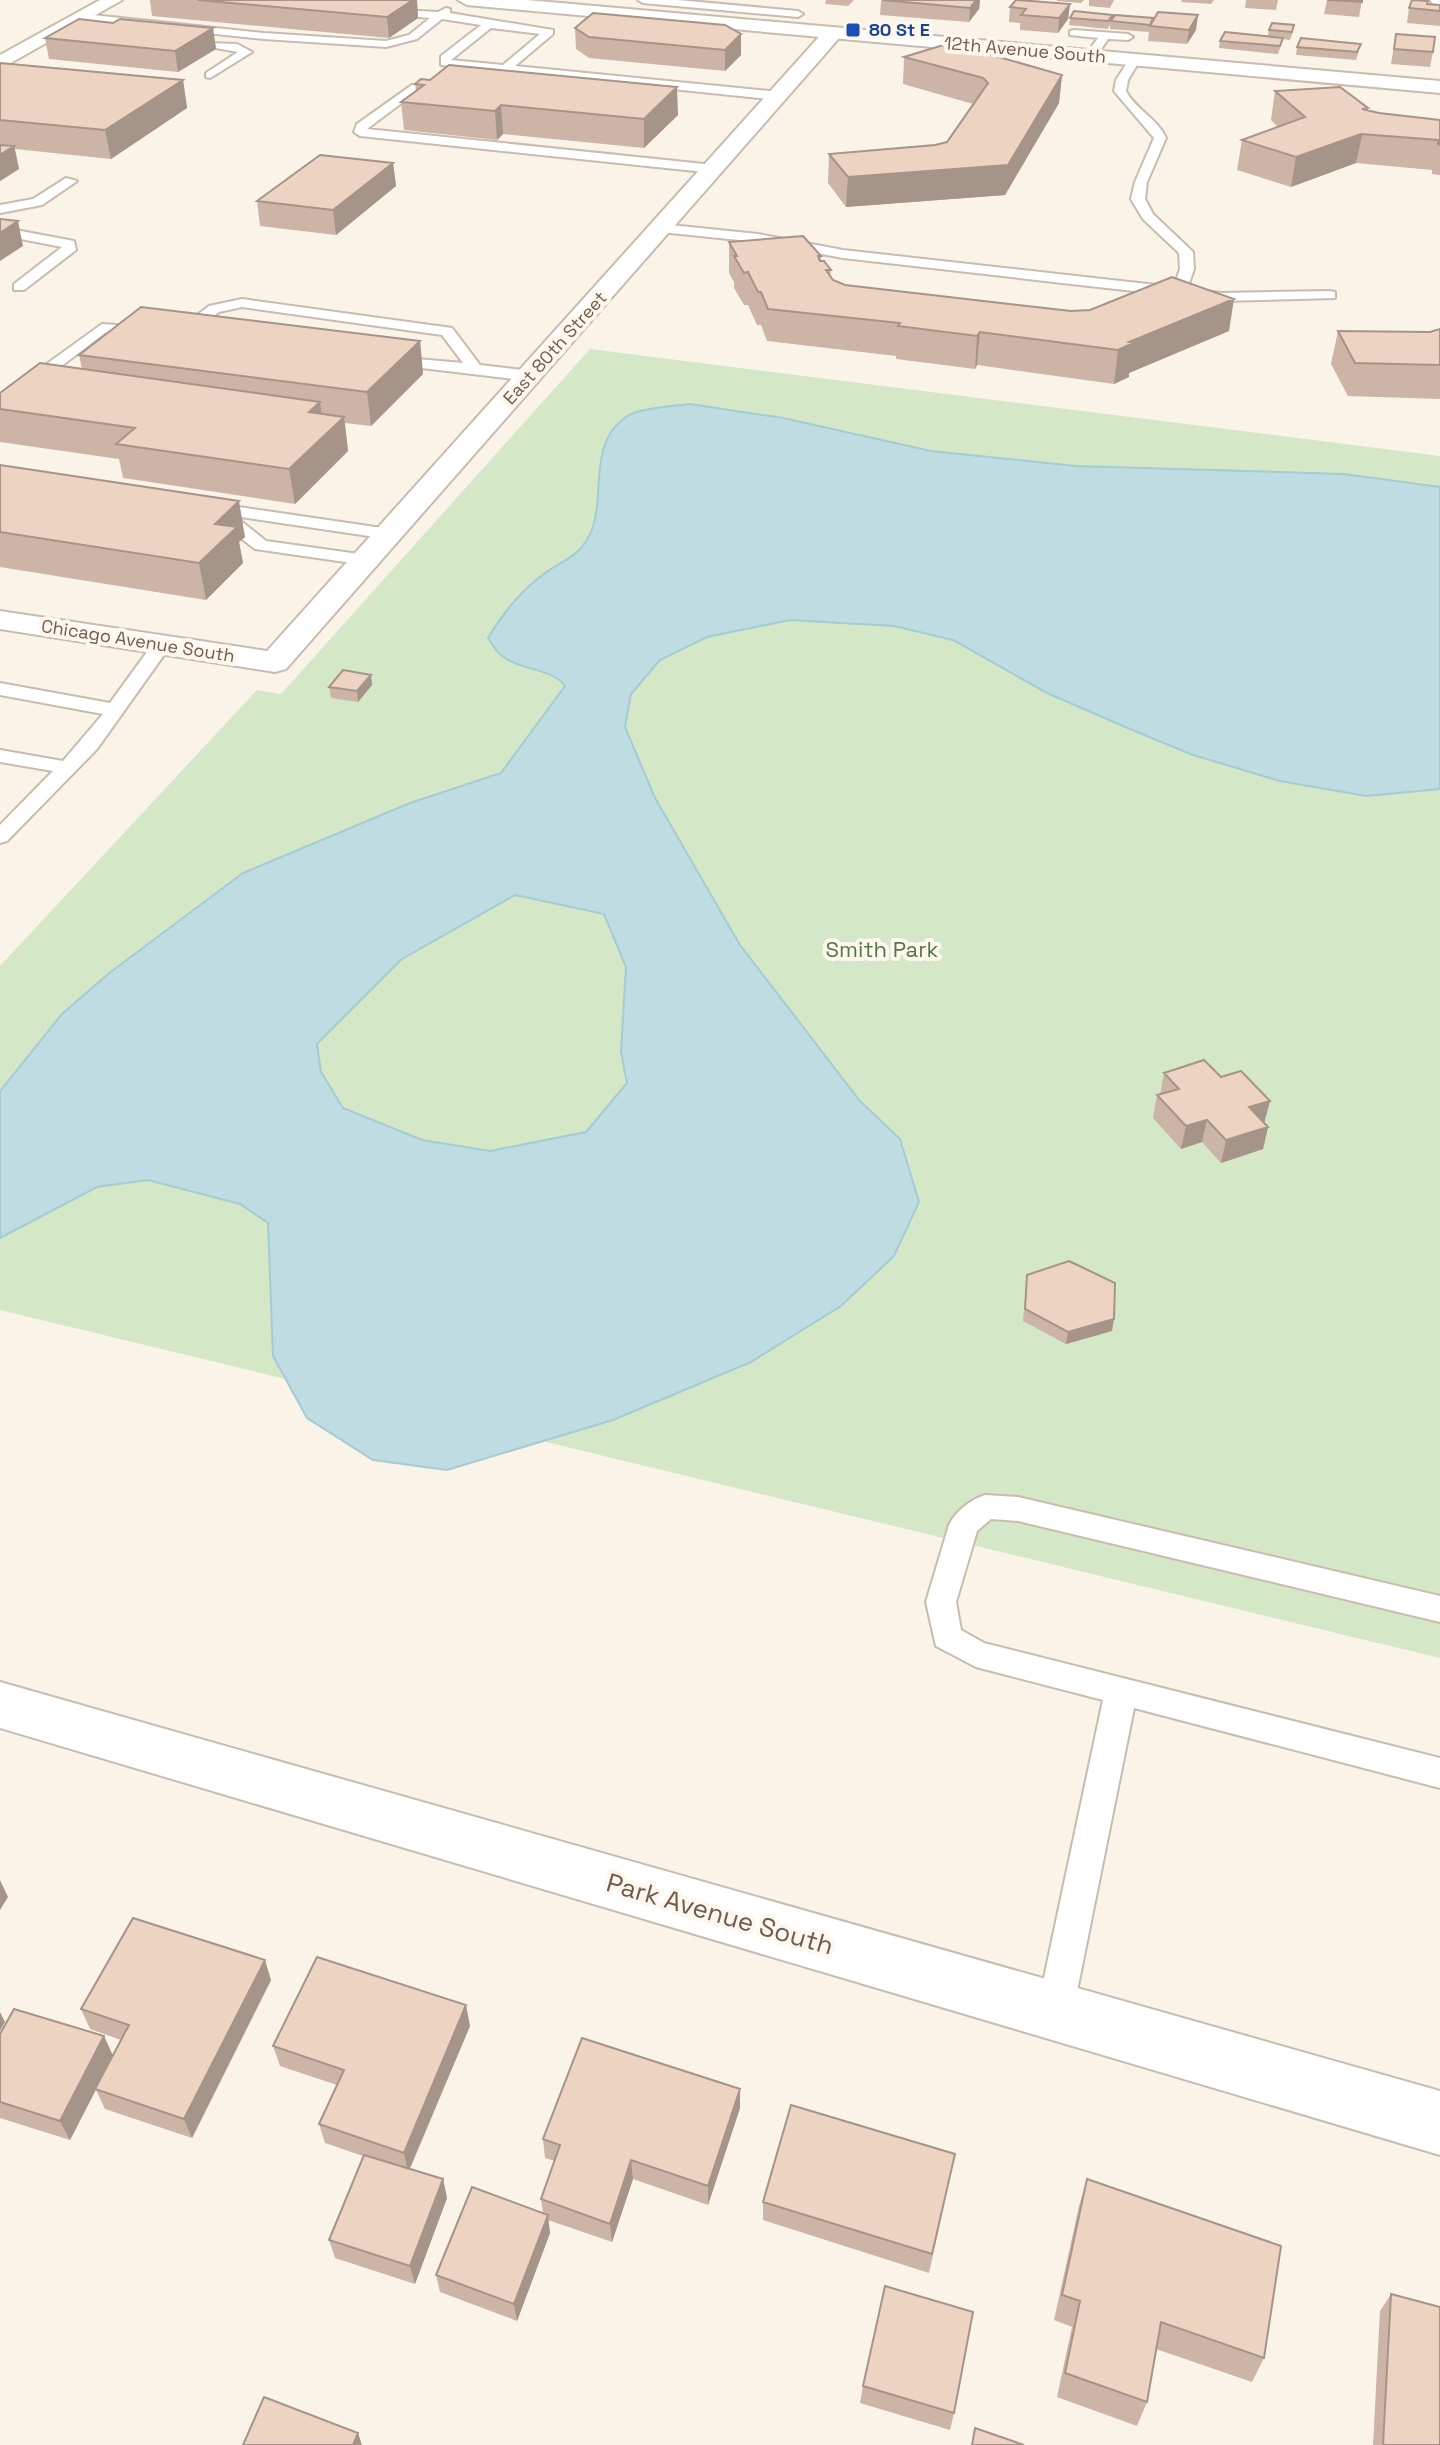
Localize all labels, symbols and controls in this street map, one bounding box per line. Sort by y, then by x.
place label: 80 St E [869,18,930,41]
marker: 80 St E [844,21,862,39]
street label: 12th Avenue South [943,31,1107,68]
street label: East 80th Street [498,286,611,409]
street label: Chicago Avenue South [40,614,236,667]
park label: Smith Park [826,935,939,963]
street label: Park Avenue South [603,1865,837,1963]

